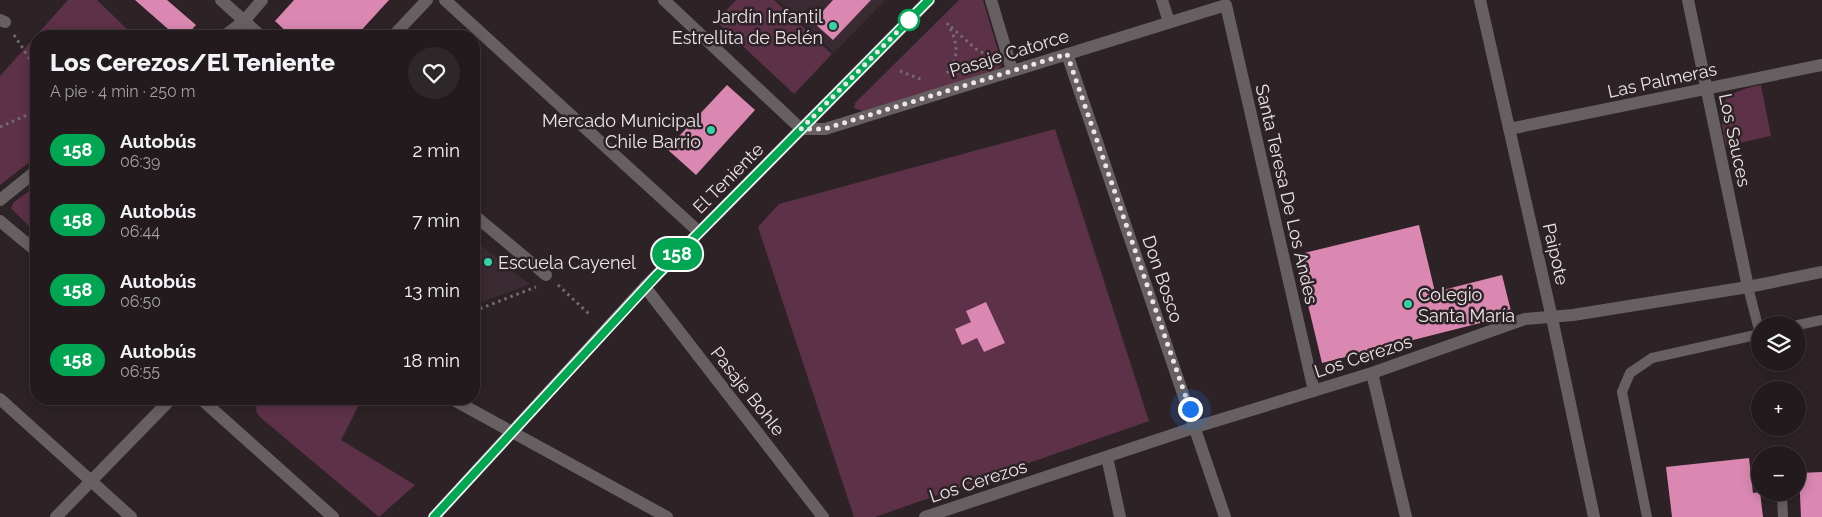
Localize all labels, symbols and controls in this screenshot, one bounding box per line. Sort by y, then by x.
place label: Jardín Infantil Estrellita de Belén [672,6,823,48]
unlabelled marker [898,9,920,31]
marker: Jardín Infantil Estrellita de Belén [827,20,839,32]
street label: Pasaje Catorce [947,25,1072,81]
button: heart [408,47,460,99]
text: Los Cerezos/El Teniente [50,48,335,77]
street label: Las Palmeras [1605,58,1719,102]
text: A pie · 4 min · 250 m [50,82,196,101]
street label: Santa Teresa De Los Andes [1251,82,1323,306]
street label: Los Sauces [1715,91,1755,189]
place label: Mercado Municipal Chile Barrio [542,110,701,152]
marker: Mercado Municipal Chile Barrio [705,124,717,136]
text: Autobús [120,130,196,152]
street label: El Teniente [688,138,768,218]
text: 158 [63,139,92,160]
text: 2 min [413,139,460,161]
text: 06:39 [120,152,160,171]
text: Autobús [120,200,196,222]
text: 158 [63,209,92,230]
text: 7 min [412,209,460,231]
street label: Paipote [1539,221,1573,287]
text: 06:44 [120,222,160,241]
street label: Don Bosco [1138,233,1188,326]
line badge: 158 [648,238,706,270]
text: 158 [662,243,692,264]
place label: Escuela Cayenel [498,252,636,273]
marker: Escuela Cayenel [482,256,494,268]
text: Autobús [120,270,196,292]
text: 158 [63,279,92,300]
text: 13 min [404,279,460,301]
place label: Colegio Santa María [1418,284,1515,326]
text: 06:50 [120,292,161,311]
marker: Colegio Santa María [1402,298,1414,310]
map controls [1751,316,1806,501]
button: layers [1751,316,1806,371]
street label: Los Cerezos [1311,330,1415,382]
text: Autobús [120,340,196,362]
street label: Pasaje Bohle [707,342,790,440]
text: 158 [63,349,92,370]
text: 18 min [403,349,460,371]
text: 06:55 [120,362,160,381]
button: + [1751,381,1806,436]
your location [1178,397,1203,422]
button: − [1751,446,1806,501]
street label: Los Cerezos [926,455,1030,507]

